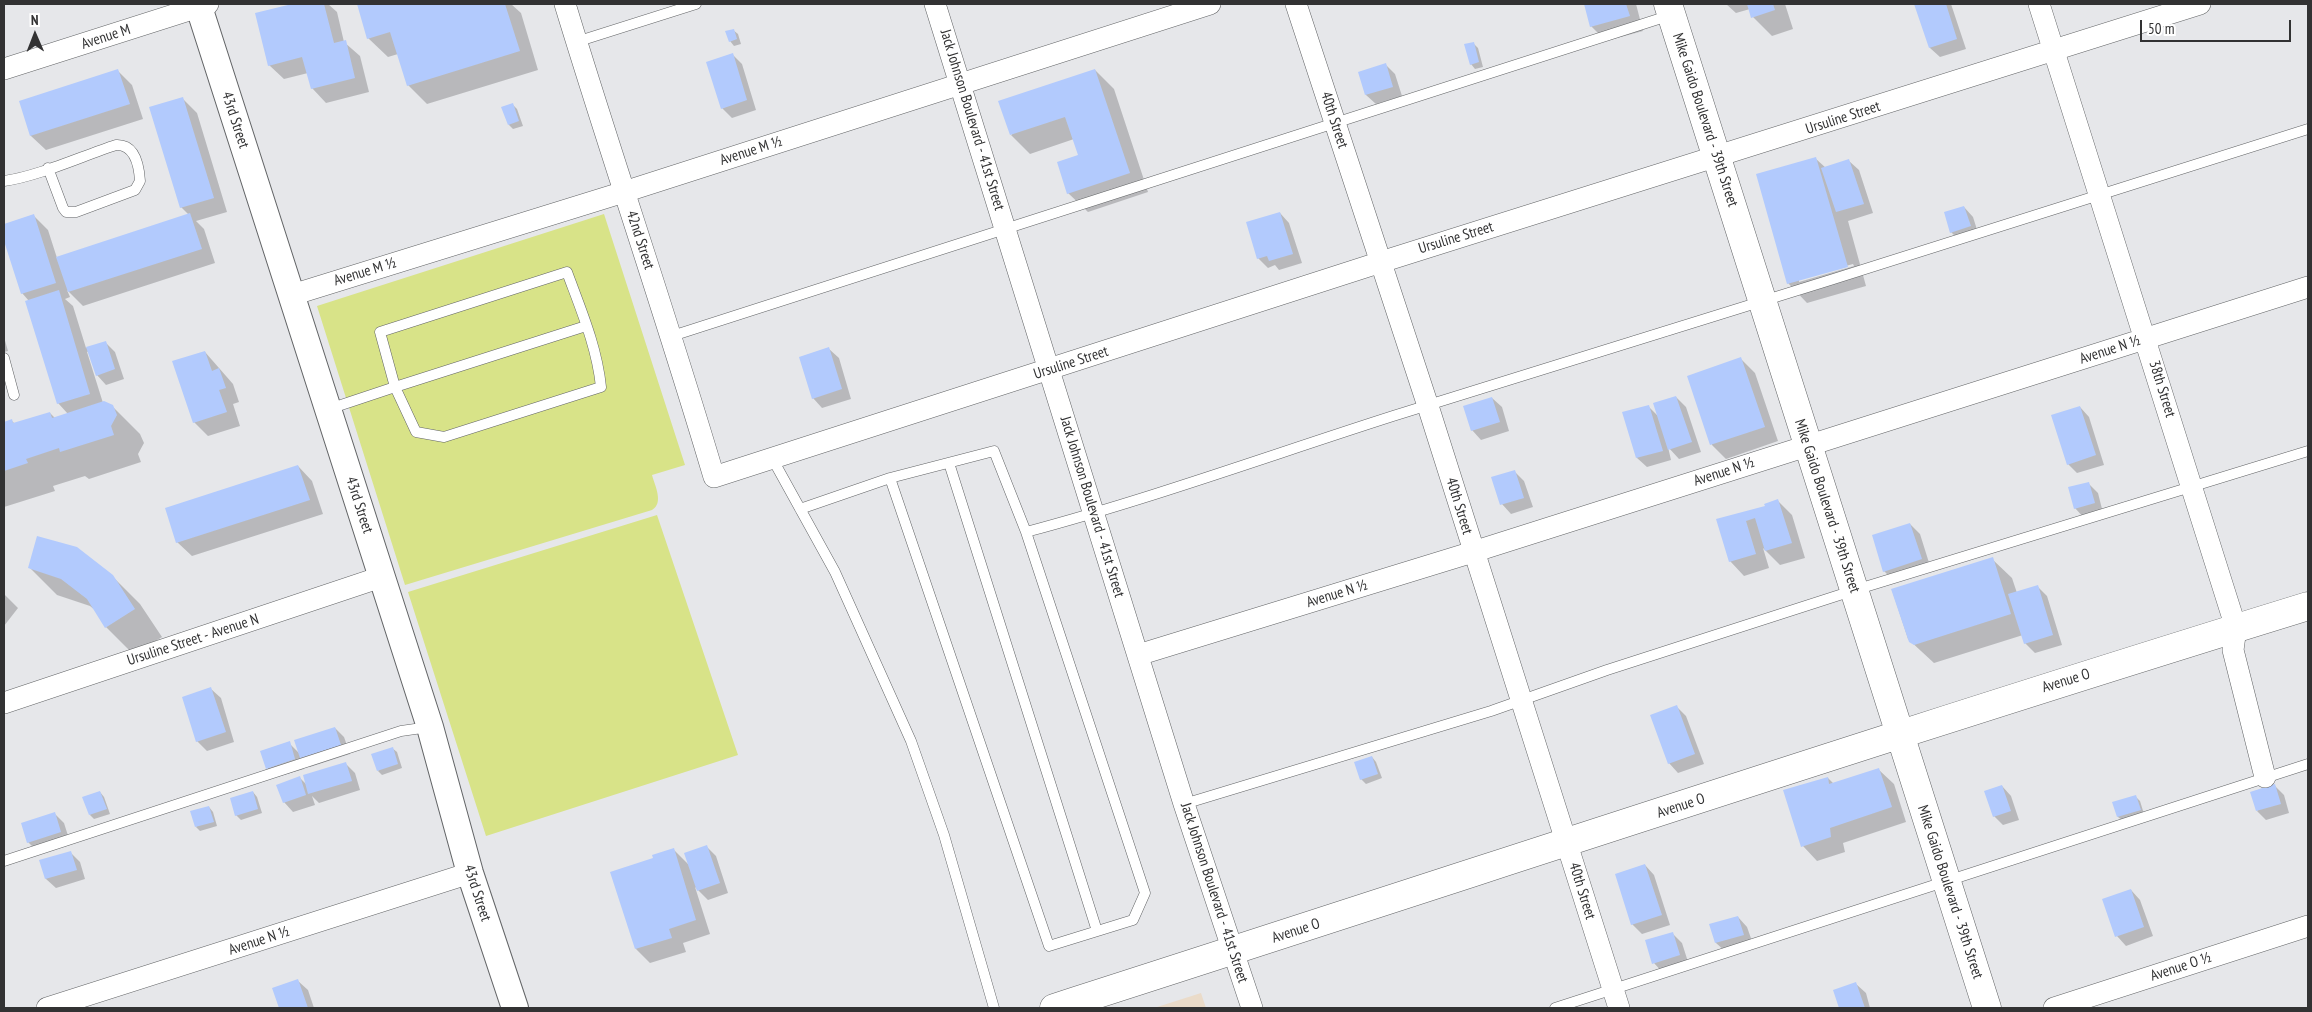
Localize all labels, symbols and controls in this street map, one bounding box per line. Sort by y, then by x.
north arrow [10,10,60,60]
scale bar [2142,10,2293,42]
text: N [31,11,39,29]
text: 50 m [2148,19,2174,38]
street label: Avenue M [79,21,133,53]
street label: Jack Johnson Boulevard - 41st Street [936,27,1008,213]
street label: Mike Gaido Boulevard - 39th Street [1668,31,1742,209]
street label: 43rd Street [217,89,253,151]
street label: 40th Street [1316,89,1352,151]
street label: Ursuline Street [1803,98,1883,138]
street label: Avenue M ½ [718,132,784,170]
street label: 42nd Street [622,208,658,272]
street label: Ursuline Street [1416,218,1496,258]
street label: Avenue M ½ [332,254,398,290]
street label: Avenue N ½ [2077,332,2143,368]
street label: Ursuline Street [1031,343,1111,383]
street label: 38th Street [2145,358,2179,420]
street label: Jack Johnson Boulevard - 41st Street [1056,414,1128,600]
street label: Mike Gaido Boulevard - 39th Street [1790,417,1864,595]
street label: Avenue N ½ [1691,454,1757,490]
street label: 43rd Street [341,474,377,536]
street label: 40th Street [1442,475,1476,537]
street label: Avenue N ½ [1304,576,1370,612]
street label: Ursuline Street - Avenue N [125,610,261,670]
street label: Avenue O [2040,665,2092,697]
street label: Avenue O [1655,790,1707,822]
street label: Jack Johnson Boulevard - 41st Street [1176,801,1252,985]
street label: Mike Gaido Boulevard - 39th Street [1913,803,1987,981]
street label: 40th Street [1565,860,1599,922]
street label: 43rd Street [459,862,495,924]
street label: Avenue O [1270,915,1322,947]
street label: Avenue N ½ [226,923,292,959]
street label: Avenue O ½ [2148,949,2214,985]

